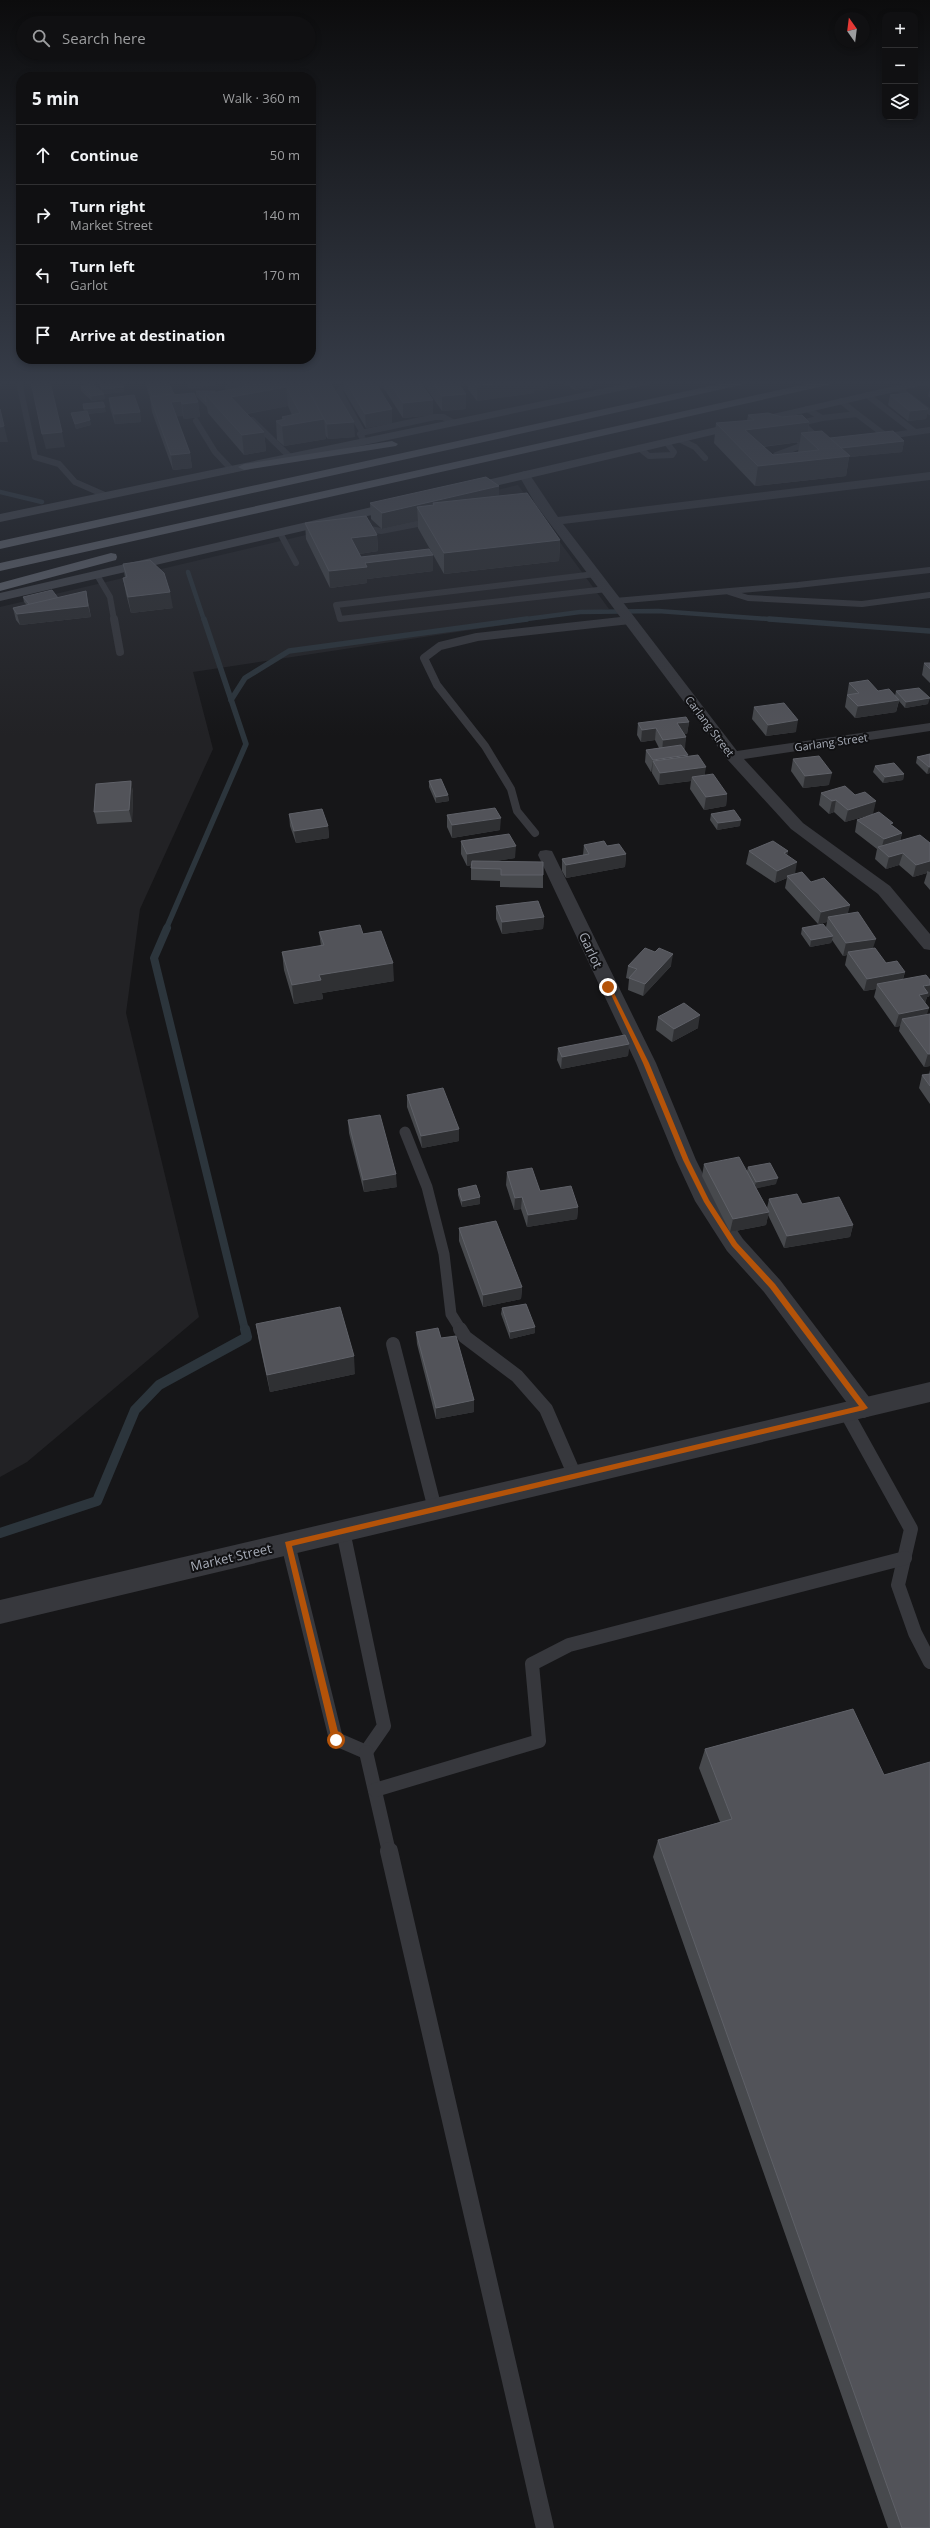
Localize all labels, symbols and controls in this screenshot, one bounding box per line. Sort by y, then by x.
north arrow [834,12,870,48]
map controls [882,12,918,120]
button: + [882,12,918,48]
search box [16,16,316,60]
icon: search [30,27,52,49]
text: Search here [62,28,146,48]
button: − [882,48,918,84]
button: layers [882,84,918,120]
text: 5 min [32,87,79,110]
text: Walk · 360 m [223,89,300,107]
icon: ahead [32,144,54,166]
text: Continue [70,145,138,165]
text: 50 m [270,146,300,164]
text: Turn right [70,196,145,216]
icon: right [32,204,54,226]
text: 140 m [262,206,300,224]
text: Market Street [70,216,153,234]
text: Turn left [70,256,135,276]
icon: left [32,264,54,286]
text: 170 m [262,266,300,284]
text: Garlot [70,276,108,294]
icon: arrive [32,324,54,346]
text: Arrive at destination [70,325,225,345]
street label: Carlang Street [682,692,738,760]
street label: Garlang Street [793,729,869,755]
street label: Garlot [575,929,607,971]
route end [599,978,617,996]
street label: Market Street [189,1539,274,1575]
route start [327,1731,345,1749]

